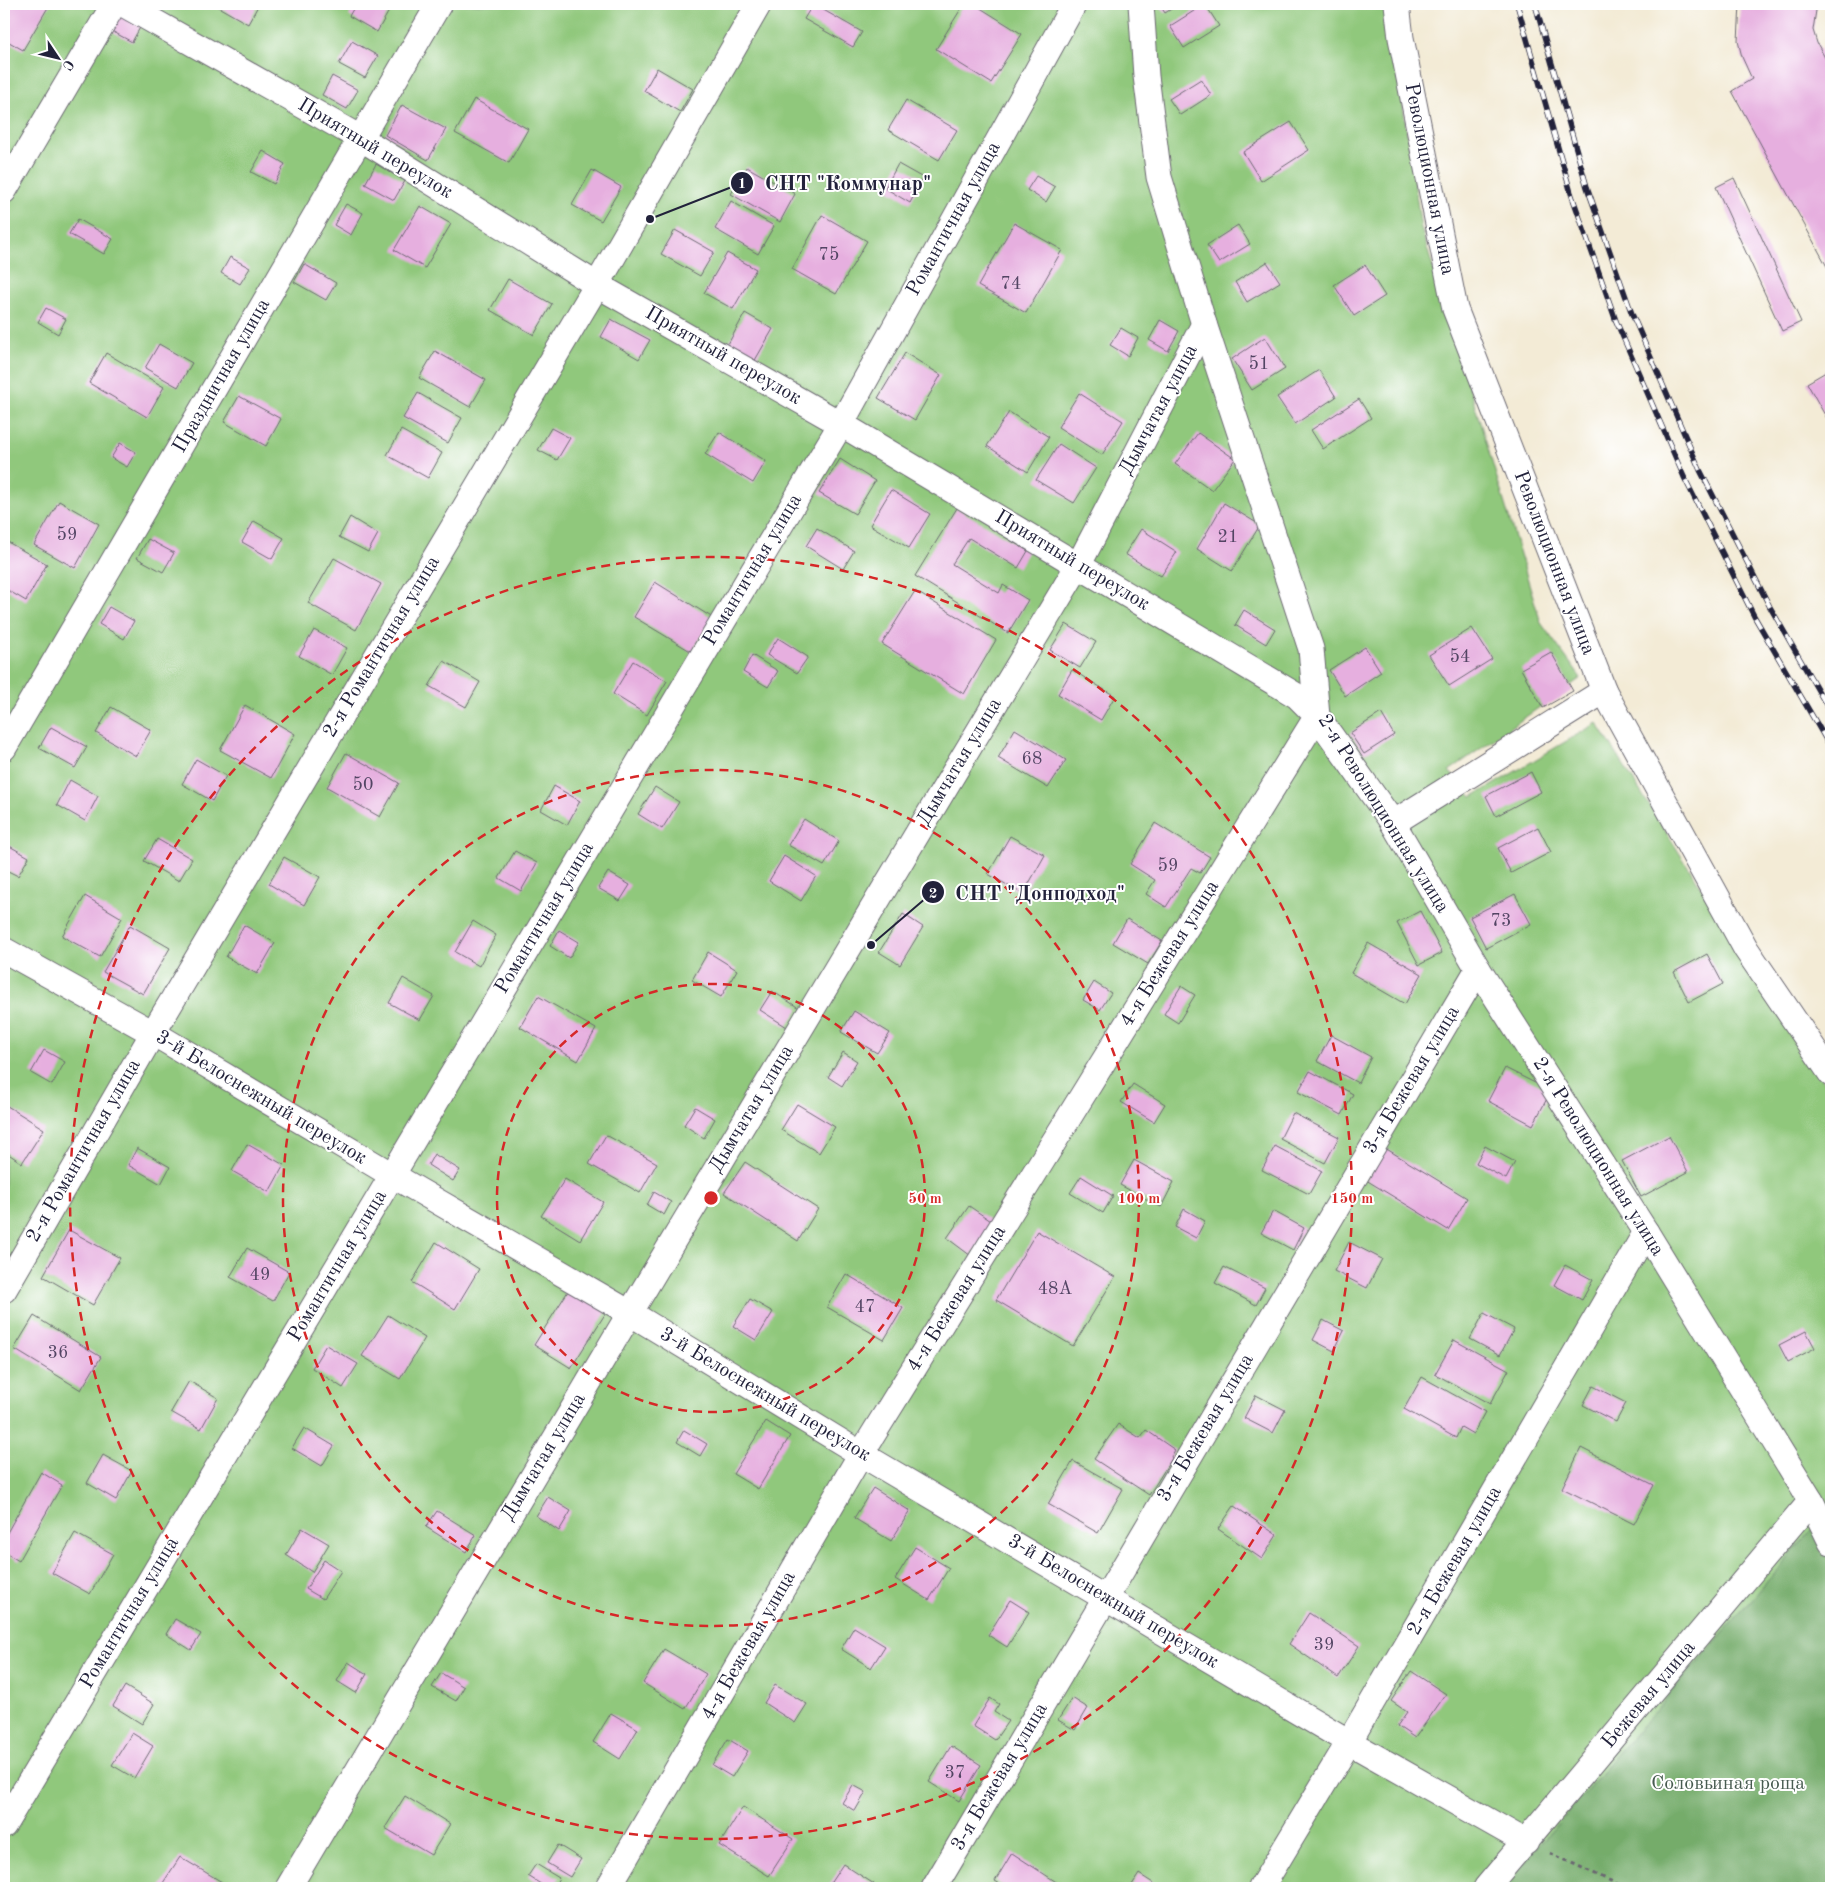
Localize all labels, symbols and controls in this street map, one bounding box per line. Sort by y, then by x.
north arrow [32,32,82,82]
text: С [59,57,76,73]
street label: Революционная улица [1401,81,1457,277]
street label: Приятный переулок [294,95,456,203]
street label: Романтичная улица [903,138,1005,299]
callout: СНТ "Коммунар" [730,165,941,201]
text: СНТ "Коммунар" [765,174,931,195]
text: 1 [738,177,746,192]
house number: 75 [819,246,839,264]
house number: 74 [1001,275,1021,293]
street label: Праздничная улица [170,295,274,456]
street label: Приятный переулок [642,303,804,409]
street label: Дымчатая улица [1116,341,1202,479]
house number: 51 [1249,355,1269,373]
street label: Революционная улица [1510,468,1598,658]
street label: Романтичная улица [700,491,806,649]
street label: Приятный переулок [991,507,1153,615]
house number: 59 [57,526,77,544]
house number: 21 [1218,528,1238,546]
street label: 2-я Романтичная улица [320,553,444,741]
house number: 54 [1450,648,1470,666]
street label: Дымчатая улица [914,695,1006,829]
street label: 2-я Революционная улица [1314,711,1453,917]
house number: 68 [1022,750,1042,768]
house number: 50 [353,776,373,794]
street label: Романтичная улица [492,839,598,997]
house number: 59 [1158,857,1178,875]
callout: СНТ "Донподход" [920,874,1135,910]
street label: 4-я Бежевая улица [1117,877,1223,1031]
text: СНТ "Донподход" [955,884,1125,905]
text: 2 [929,887,937,902]
house number: 73 [1491,912,1511,930]
street label: 3-я Бежевая улица [1360,1003,1464,1157]
street label: 3-й Белоснежный переулок [152,1027,370,1169]
street label: Дымчатая улица [706,1042,798,1176]
street label: 2-я Революционная улица [1529,1054,1668,1260]
street label: 2-я Романтичная улица [23,1056,145,1246]
street label: Романтичная улица [285,1187,391,1345]
centre of rings [702,1189,720,1207]
text: 50 m [908,1192,942,1207]
text: 100 m [1118,1192,1160,1207]
text: 150 m [1331,1192,1373,1207]
street label: 4-я Бежевая улица [904,1222,1010,1376]
house number: 49 [250,1266,270,1284]
house number: 48А [1038,1280,1073,1298]
house number: 47 [855,1298,875,1316]
street label: 3-й Белоснежный переулок [656,1324,874,1466]
house number: 36 [48,1344,68,1362]
street label: 3-я Бежевая улица [1154,1351,1258,1505]
street label: Дымчатая улица [498,1390,590,1524]
street label: 2-я Бежевая улица [1404,1483,1506,1639]
street label: 3-й Белоснежный переулок [1004,1531,1222,1673]
street label: Романтичная улица [77,1534,183,1692]
street label: 4-я Бежевая улица [698,1568,800,1724]
house number: 39 [1314,1636,1334,1654]
street label: Бежевая улица [1598,1637,1700,1753]
street label: 3-я Бежевая улица [948,1700,1052,1854]
house number: 37 [945,1764,965,1782]
park label: Соловьиная роща [1651,1774,1805,1794]

